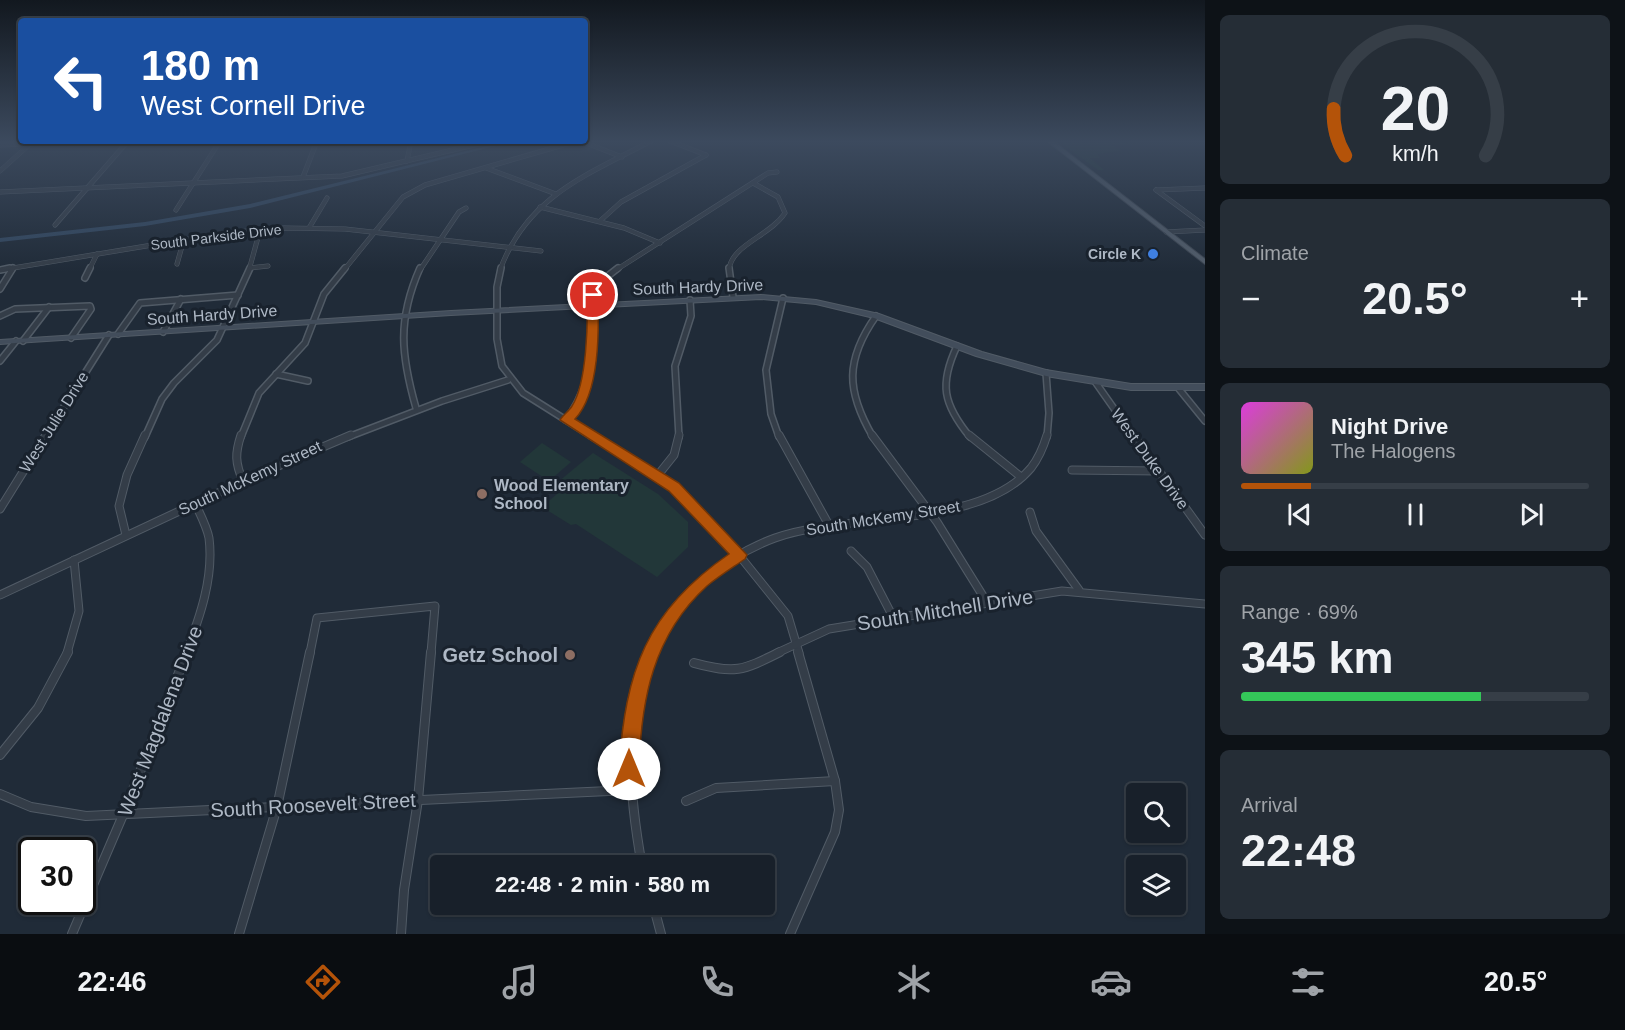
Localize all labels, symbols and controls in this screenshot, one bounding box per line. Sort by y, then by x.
icon: left [42,42,120,120]
text: 180 m [141,42,260,89]
text: 20 [1380,75,1450,144]
text: West Cornell Drive [141,91,366,121]
text: km/h [1392,143,1438,167]
street label: South Parkside Drive [150,221,282,253]
text: Climate [1241,242,1309,264]
place label: Circle K [1088,246,1141,262]
marker: Circle K [1146,247,1160,261]
pin [567,269,618,320]
text: 20.5° [1362,273,1468,324]
street label: South Hardy Drive [632,276,764,298]
icon: arrive [576,278,609,311]
text: − [1241,280,1260,317]
text: + [1570,280,1589,317]
street label: South Hardy Drive [146,302,278,328]
street label: West Julie Drive [16,369,92,475]
street label: West Duke Drive [1108,406,1192,513]
text: Night Drive [1331,414,1448,439]
street label: South McKemy Street [176,437,325,519]
text: The Halogens [1331,440,1456,462]
place label: Wood Elementary School [494,477,629,512]
marker: Wood Elementary School [475,487,489,501]
street label: South McKemy Street [805,497,962,539]
icon: previous [1283,498,1316,531]
icon: pause [1399,498,1432,531]
icon: next [1515,498,1548,531]
street label: South Mitchell Drive [855,585,1035,635]
text: Range · 69% [1241,601,1358,623]
street label: West Magdalena Drive [114,623,206,819]
text: 345 km [1241,632,1394,683]
place label: Getz School [442,644,558,666]
marker: Getz School [563,648,577,662]
position arrow [597,737,661,801]
map controls [1126,783,1186,915]
button: search [1126,783,1186,843]
street label: South Roosevelt Street [210,789,417,821]
text: Arrival [1241,794,1298,816]
text: 22:48 [1241,825,1356,876]
speed limit sign: 30 [18,837,96,915]
button: layers [1126,855,1186,915]
text: 22:48 · 2 min · 580 m [495,872,710,897]
icon: directions [302,961,344,1003]
icon: music [499,961,541,1003]
icon: phone [696,961,738,1003]
icon: climate [893,961,935,1003]
icon: car [1090,961,1132,1003]
icon: filters [1287,961,1329,1003]
text: 22:46 [78,967,147,997]
text: 20.5° [1484,967,1547,997]

